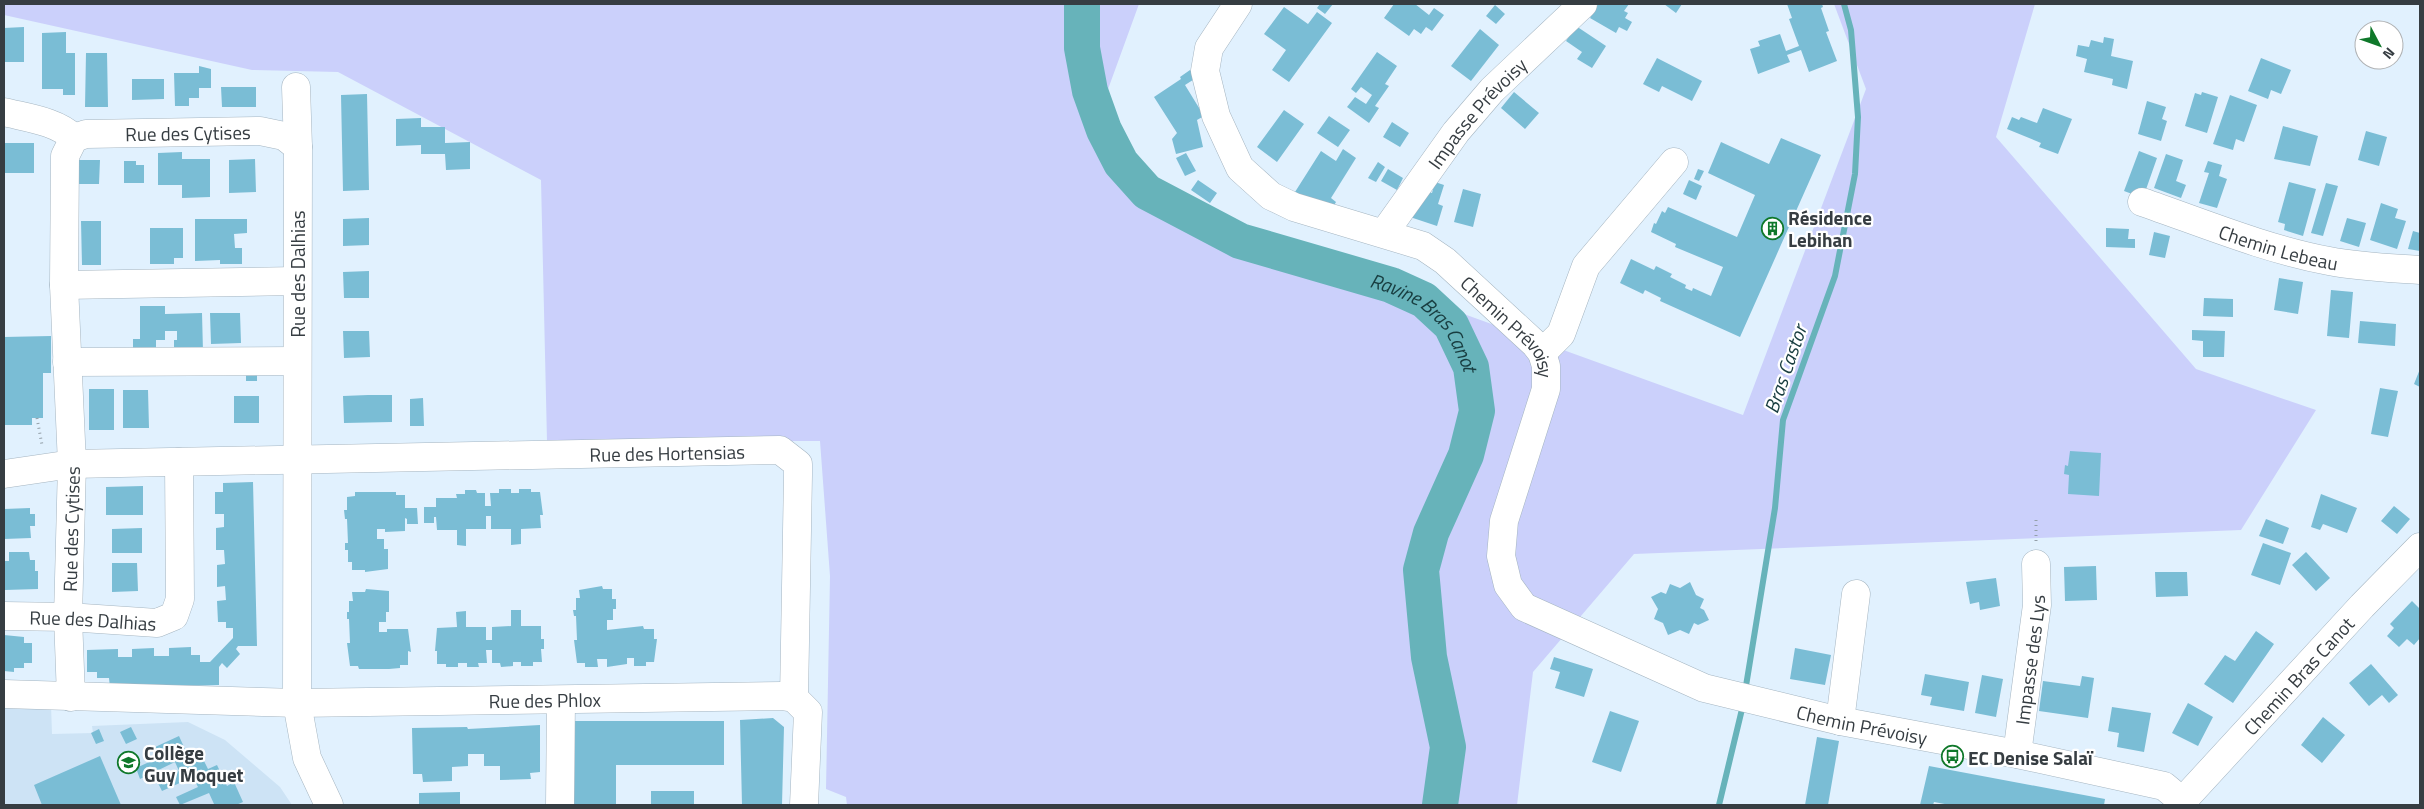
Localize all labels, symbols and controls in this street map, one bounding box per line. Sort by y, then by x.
north arrow [2354,20,2404,70]
text: N [2378,43,2400,64]
street label: Impasse Prévoisy [1420,50,1533,175]
street label: Rue des Cytises [125,117,251,148]
place label: Résidence Lebihan [1788,203,1872,254]
street label: Rue des Dalhias [283,210,312,338]
building icon: Résidence Lebihan [1760,216,1784,240]
street label: Chemin Lebeau [2215,216,2340,277]
water label: Ravine Bras Canot [1367,264,1487,376]
street label: Chemin Prévoisy [1455,268,1561,378]
water label: Bras Castor [1755,318,1815,417]
street label: Rue des Hortensias [589,436,745,468]
street label: Rue des Cytises [54,466,86,592]
street label: Impasse des Lys [2007,595,2052,726]
street label: Rue des Dalhias [29,602,158,637]
street label: Chemin Bras Canot [2236,609,2361,741]
street label: Rue des Phlox [488,684,602,715]
street label: Chemin Prévoisy [1794,696,1930,752]
place label: Collège Guy Moquet [144,738,244,789]
place label: EC Denise Salaï [1968,743,2094,772]
bus stop icon: EC Denise Salaï [1940,745,1964,769]
school or university icon: Collège Guy Moquet [116,751,140,775]

